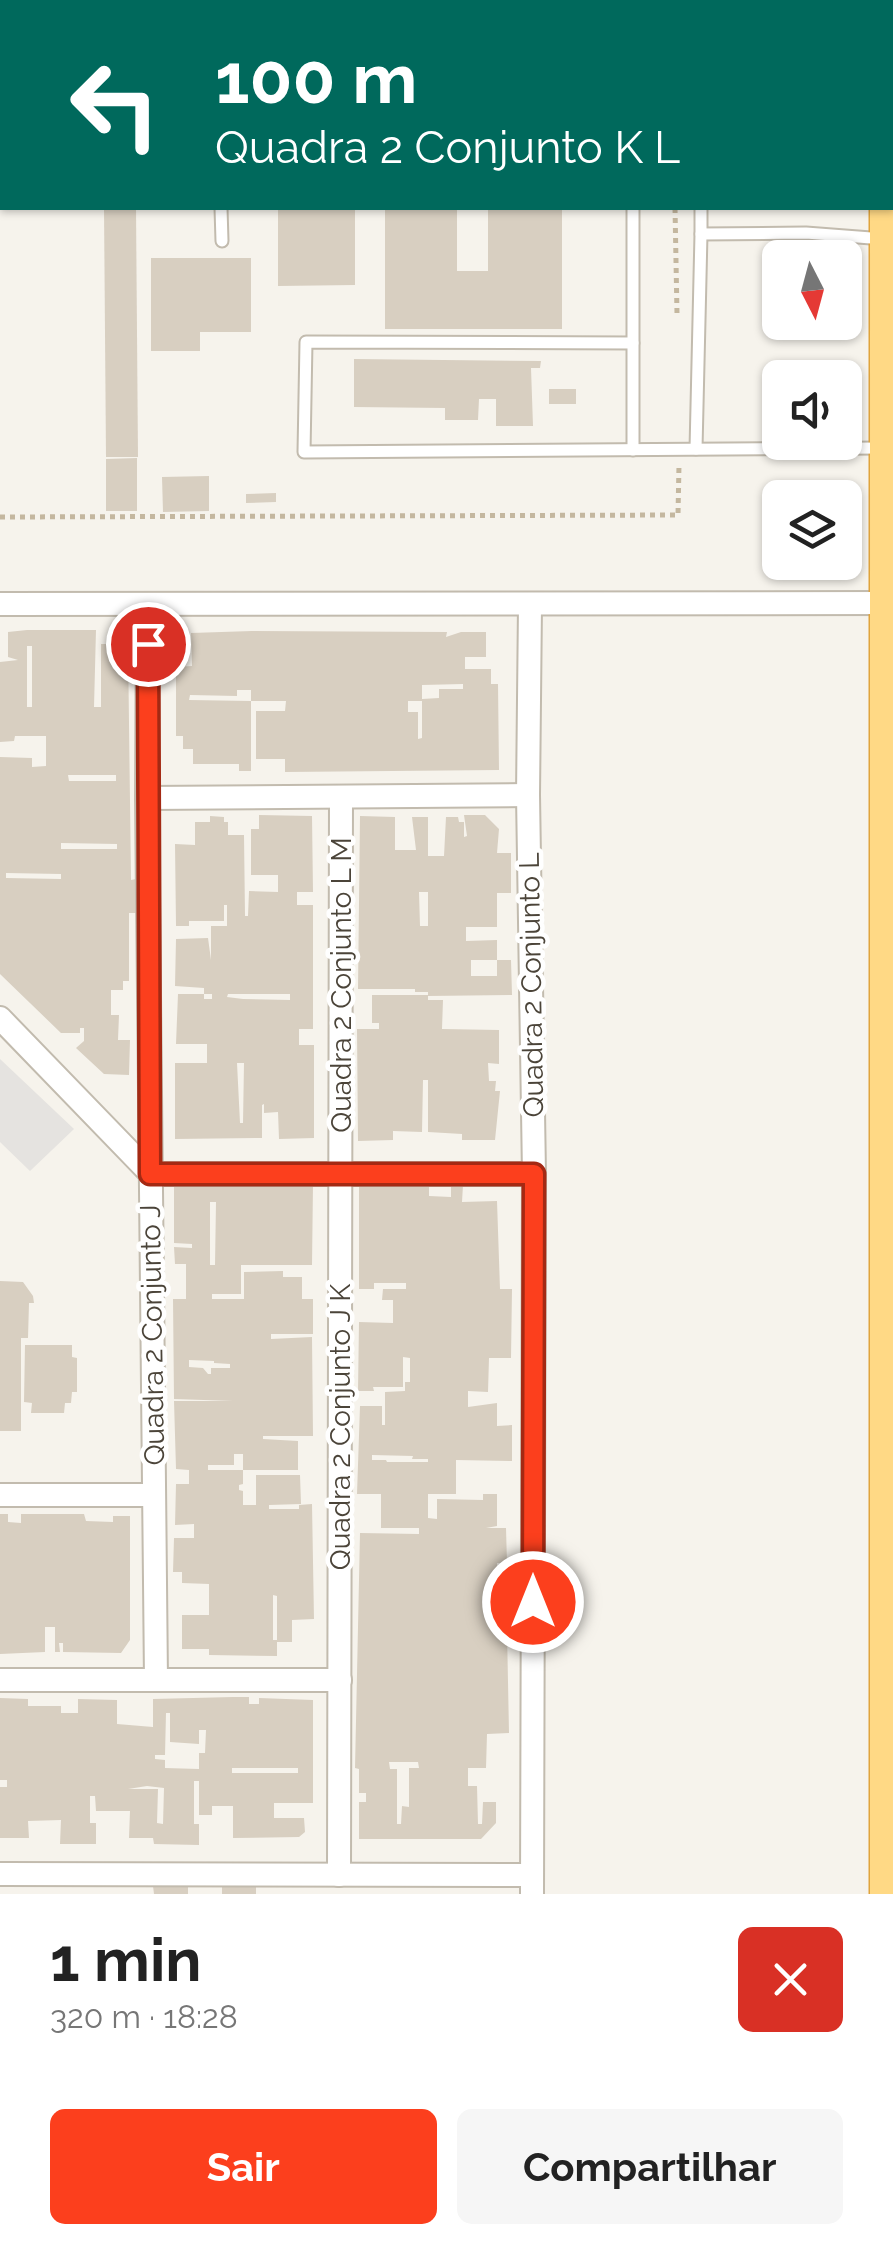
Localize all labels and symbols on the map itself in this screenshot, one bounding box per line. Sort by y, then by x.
north arrow [762,240,862,340]
pin [106,602,191,687]
street label: Quadra 2 Conjunto L M [325,837,358,1133]
street label: Quadra 2 Conjunto L [513,852,550,1118]
street label: Quadra 2 Conjunto J [134,1204,171,1466]
street label: Quadra 2 Conjunto J K [324,1284,357,1570]
position arrow [481,1550,585,1654]

